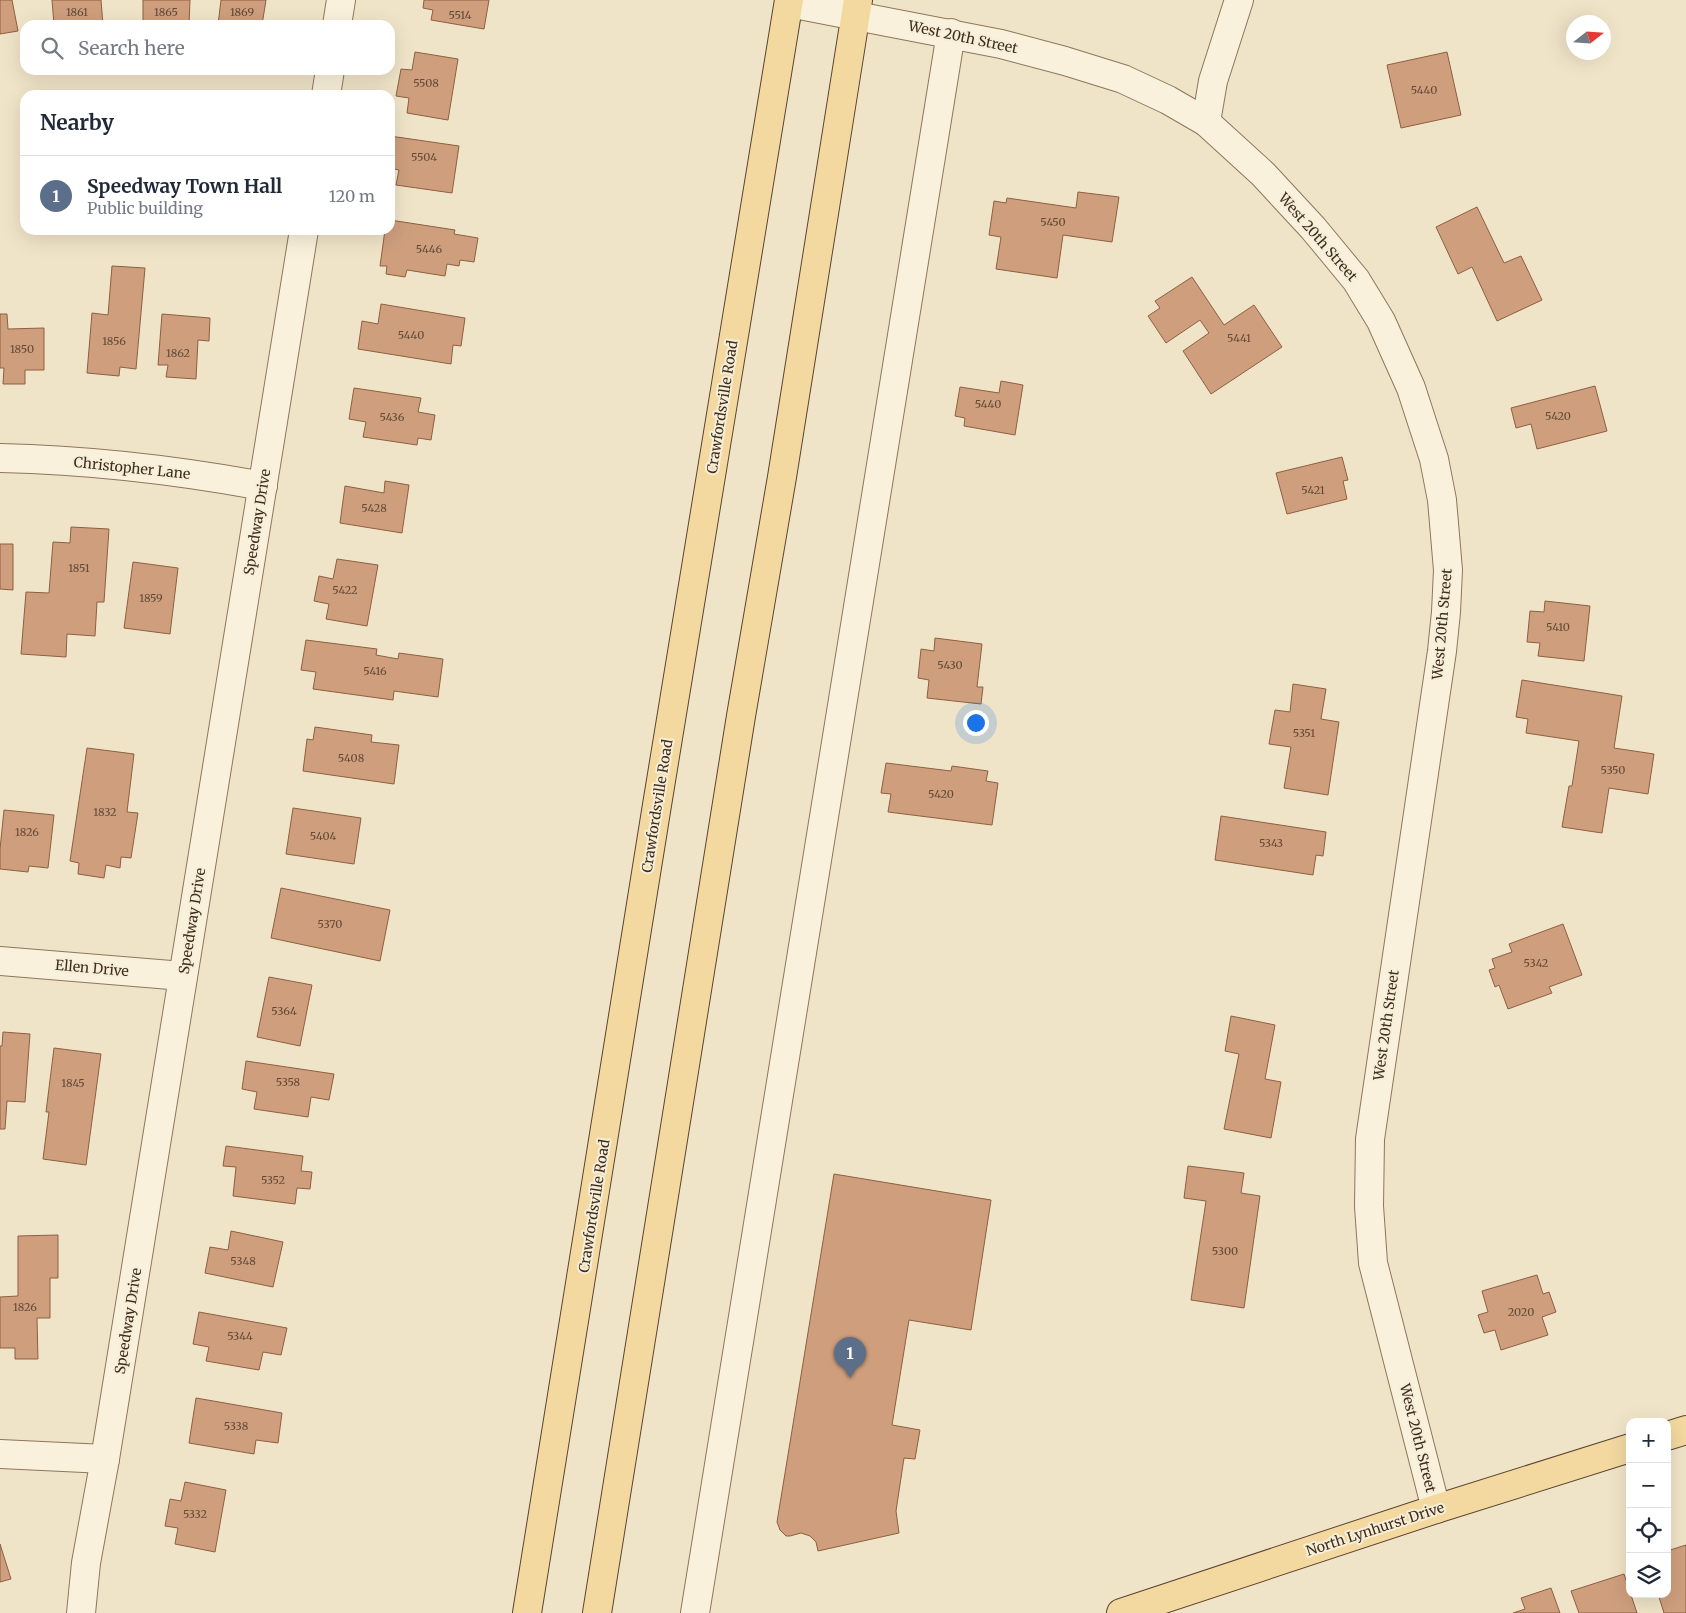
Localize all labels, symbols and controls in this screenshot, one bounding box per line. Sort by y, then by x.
house number: 1861 [66,5,88,19]
house number: 1865 [154,5,178,19]
house number: 1869 [230,5,254,19]
house number: 5514 [449,8,472,22]
north arrow [1566,15,1611,60]
street label: West 20th Street [906,16,1020,58]
search box [20,20,395,75]
icon: search [38,34,66,62]
text: Search here [78,36,185,60]
house number: 5508 [413,76,439,90]
house number: 5440 [1411,83,1437,97]
text: Nearby [40,109,114,136]
house number: 5504 [411,150,437,164]
text: Speedway Town Hall [87,174,282,198]
text: 1 [52,186,60,206]
text: 120 m [329,186,375,206]
street label: West 20th Street [1274,188,1362,285]
text: Public building [87,198,203,218]
house number: 5450 [1040,215,1066,229]
house number: 5446 [416,242,443,256]
house number: 5440 [398,328,424,342]
house number: 5441 [1227,331,1251,345]
house number: 1856 [102,334,126,348]
street label: Crawfordsville Road [703,339,742,475]
house number: 1850 [10,342,34,356]
house number: 1862 [166,346,190,360]
house number: 5440 [975,397,1001,411]
house number: 5420 [1545,409,1571,423]
house number: 5436 [380,410,405,424]
street label: Christopher Lane [73,453,191,483]
street label: Speedway Drive [240,468,274,576]
house number: 5421 [1301,483,1325,497]
house number: 5428 [361,501,387,515]
house number: 1851 [68,561,90,575]
street label: West 20th Street [1428,567,1456,681]
house number: 5422 [332,583,358,597]
house number: 1859 [139,591,163,605]
house number: 5410 [1546,620,1570,634]
house number: 5430 [937,658,963,672]
house number: 5416 [363,664,387,678]
your location [963,710,989,736]
house number: 5351 [1293,726,1315,740]
street label: Crawfordsville Road [638,738,677,874]
house number: 5408 [338,751,365,765]
house number: 5350 [1601,763,1625,777]
house number: 5420 [928,787,954,801]
house number: 1832 [93,805,117,819]
house number: 1826 [15,825,39,839]
house number: 5404 [310,829,337,843]
house number: 5343 [1259,836,1283,850]
street label: Speedway Drive [175,867,209,975]
house number: 5370 [318,917,342,931]
street label: Ellen Drive [54,956,130,980]
house number: 5342 [1524,956,1548,970]
street label: West 20th Street [1369,968,1403,1082]
house number: 5364 [271,1004,297,1018]
house number: 5358 [276,1075,301,1089]
house number: 1845 [61,1076,85,1090]
street label: Crawfordsville Road [575,1138,614,1274]
house number: 5352 [261,1173,285,1187]
house number: 5300 [1212,1244,1238,1258]
house number: 5348 [230,1254,256,1268]
street label: Speedway Drive [111,1267,145,1375]
house number: 1826 [13,1300,37,1314]
house number: 2020 [1508,1305,1534,1319]
house number: 5344 [227,1329,253,1343]
pin: 1 [834,1337,866,1378]
street label: West 20th Street [1396,1381,1440,1495]
map controls [1626,1418,1671,1598]
button: + [1626,1418,1671,1463]
house number: 5338 [224,1419,249,1433]
button: − [1626,1463,1671,1508]
street label: North Lynhurst Drive [1304,1498,1446,1560]
house number: 5332 [183,1507,207,1521]
button: locate [1626,1508,1671,1553]
button: layers [1626,1553,1671,1598]

